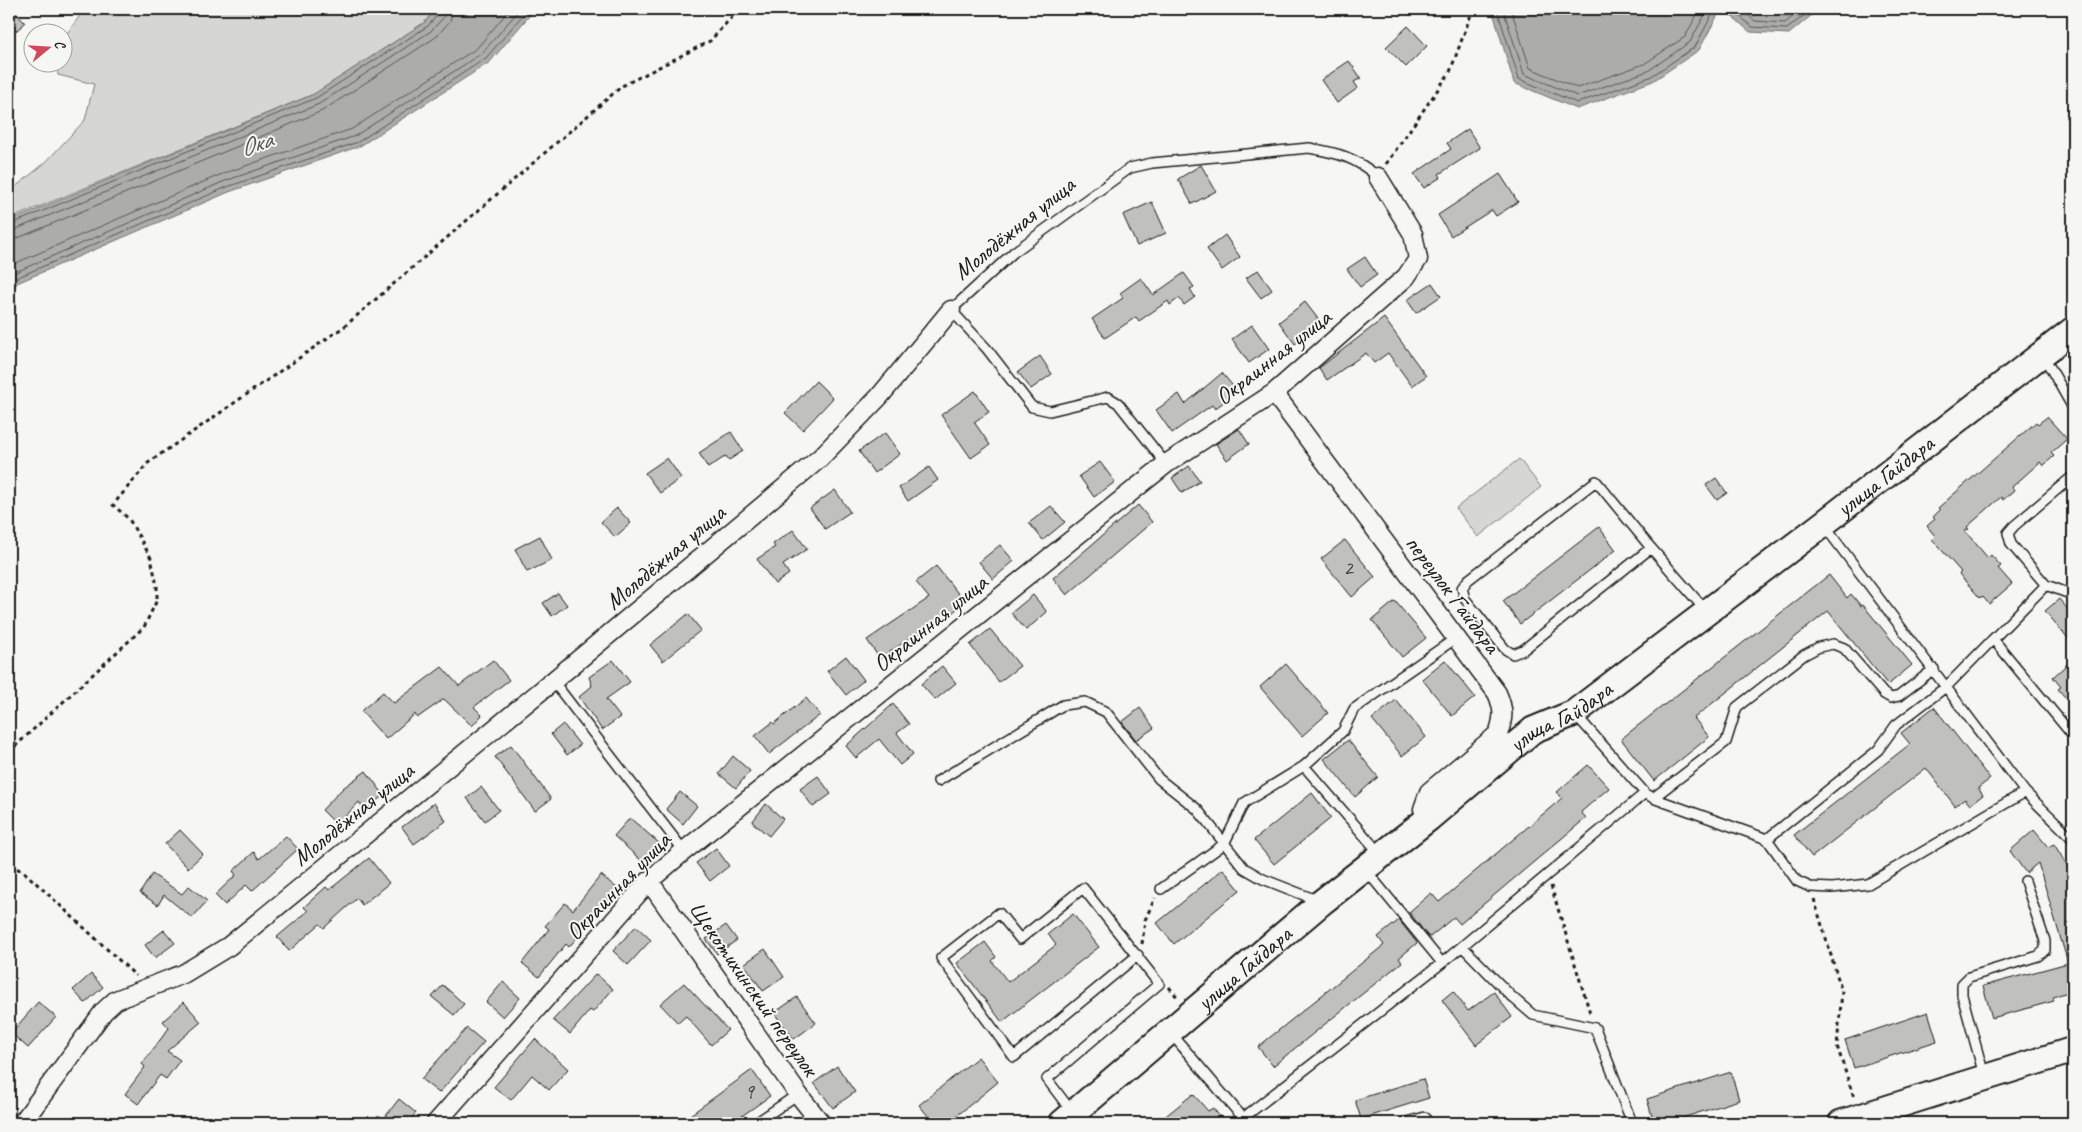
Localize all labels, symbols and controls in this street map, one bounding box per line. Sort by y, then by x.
north arrow [22,22,72,72]
text: С [51,38,70,52]
water label: Ока [235,123,279,164]
street label: Молодёжная улица [947,169,1082,286]
street label: Окраинная улица [1209,301,1338,412]
street label: улица Гайдара [1829,428,1941,524]
street label: Молодёжная улица [599,497,732,616]
street label: переулок Гайдара [1399,529,1508,660]
house number: 2 [1343,555,1354,581]
street label: Окраинная улица [867,567,995,678]
street label: улица Гайдара [1501,674,1619,760]
street label: Молодёжная улица [286,755,421,872]
street label: Окраинная улица [559,824,678,946]
street label: Щекотихинский переулок [683,896,827,1084]
street label: улица Гайдара [1189,918,1299,1018]
house number: 9 [744,1078,755,1104]

